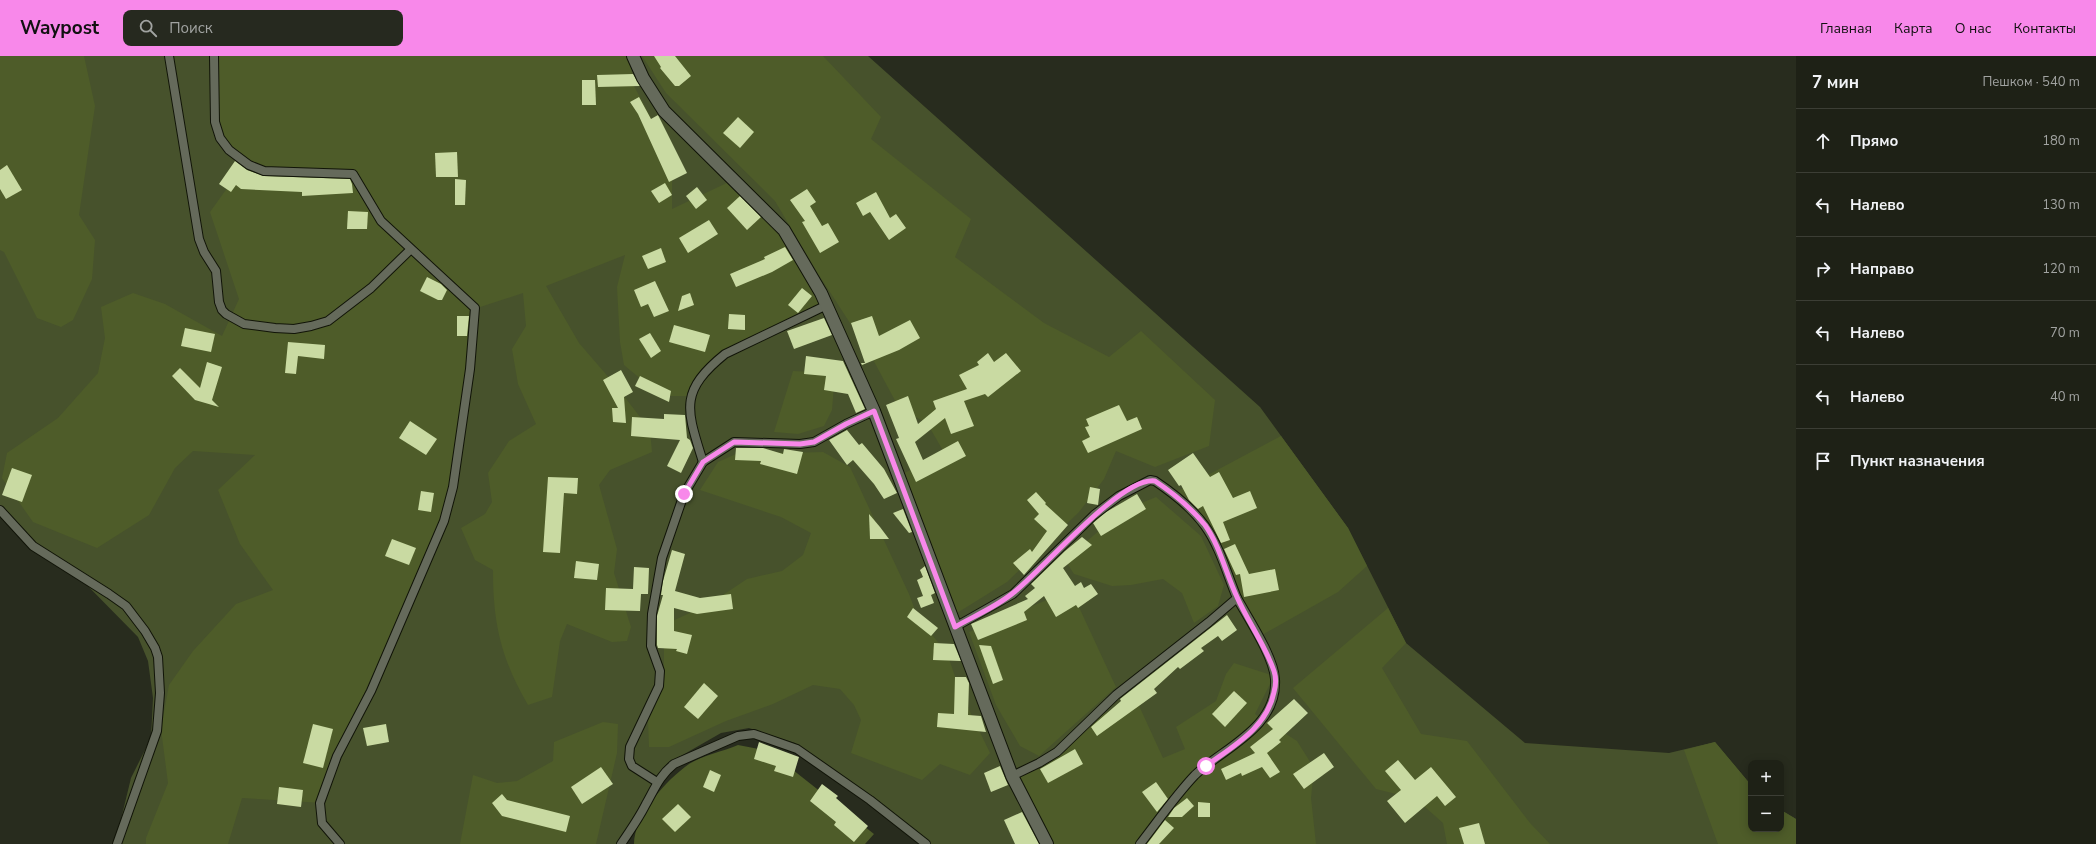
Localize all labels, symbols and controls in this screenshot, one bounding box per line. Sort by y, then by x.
search box [123,10,403,46]
text: Waypost [20,15,99,41]
icon: search [137,17,159,39]
text: Поиск [169,18,213,38]
text: Главная [1820,19,1872,38]
text: Карта [1894,19,1933,38]
text: О нас [1955,19,1991,38]
text: Контакты [2013,19,2076,38]
text: 7 мин [1812,71,1859,94]
text: Пешком · 540 m [1982,73,2080,91]
icon: ahead [1812,130,1834,152]
text: Прямо [1850,131,1898,151]
text: 180 m [2042,132,2080,150]
icon: left [1812,194,1834,216]
text: Налево [1850,195,1905,215]
text: 130 m [2042,196,2080,214]
icon: right [1812,258,1834,280]
text: Направо [1850,259,1914,279]
text: 120 m [2042,260,2080,278]
icon: left [1812,322,1834,344]
text: Налево [1850,323,1905,343]
text: 70 m [2050,324,2080,342]
icon: left [1812,386,1834,408]
text: Налево [1850,387,1905,407]
text: 40 m [2050,388,2080,406]
icon: arrive [1812,450,1834,472]
text: Пункт назначения [1850,451,1985,471]
route end [675,485,693,503]
route start [1197,757,1215,775]
map controls [1748,760,1784,832]
button: + [1748,760,1784,796]
button: − [1748,796,1784,832]

